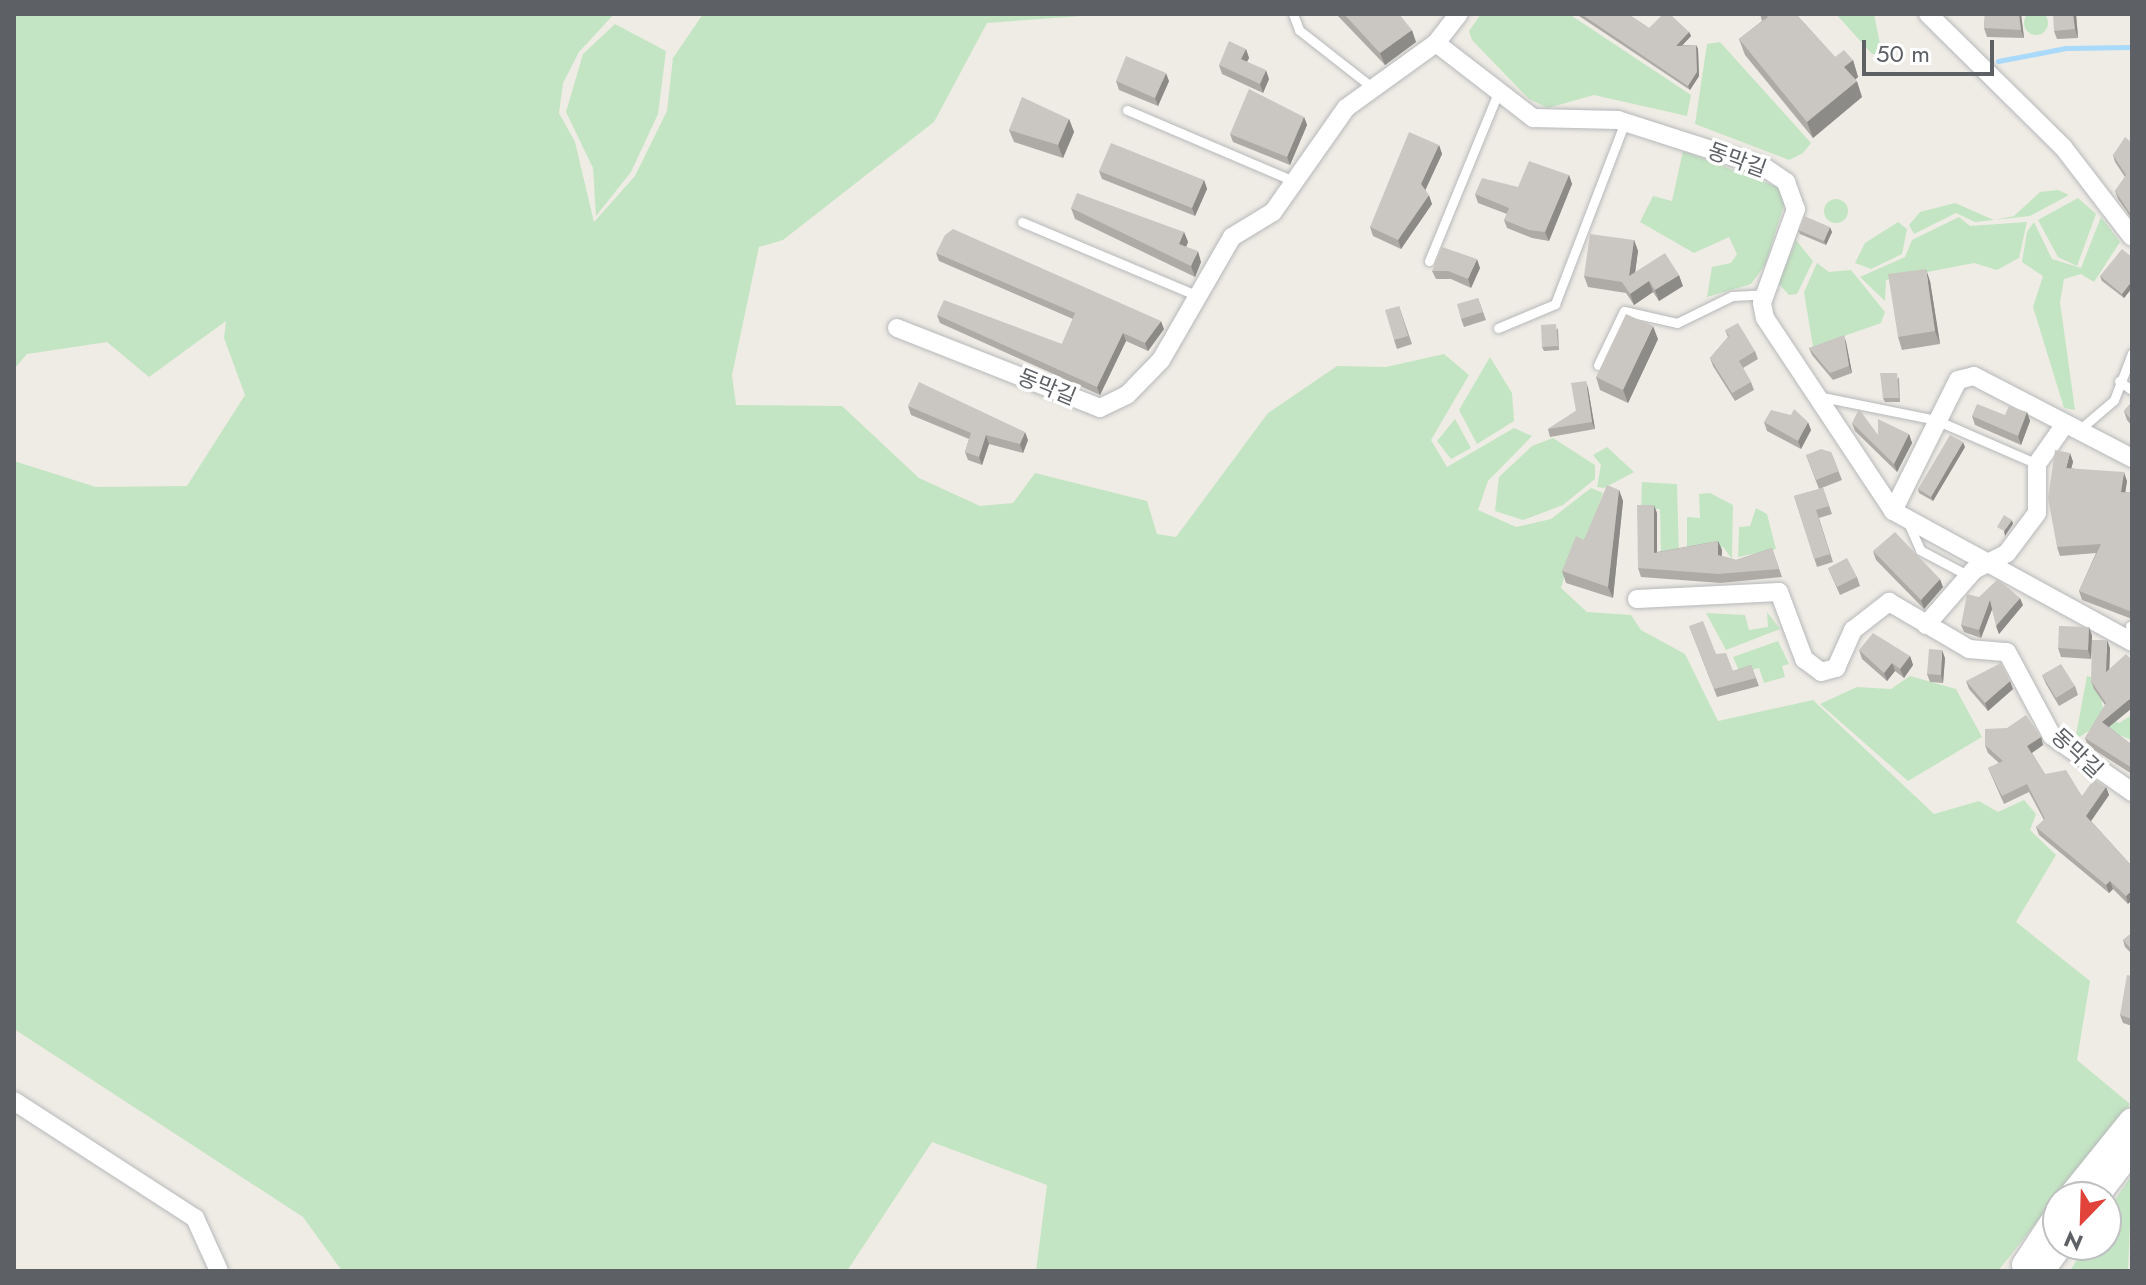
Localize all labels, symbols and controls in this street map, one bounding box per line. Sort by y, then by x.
scale bar [1866,24,1998,74]
text: 50 m [1876,36,1930,71]
street label: 동막길 [1704,137,1770,183]
street label: 동막길 [1014,363,1080,411]
street label: 동막길 [2046,723,2108,783]
north arrow [2042,1181,2122,1261]
text: N [2059,1223,2088,1259]

